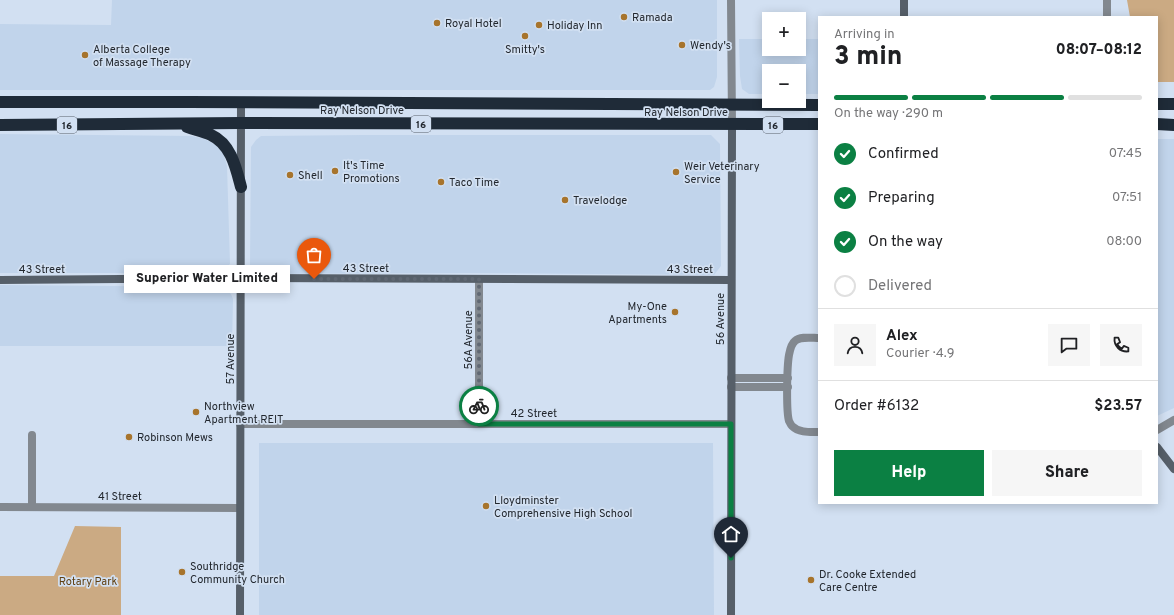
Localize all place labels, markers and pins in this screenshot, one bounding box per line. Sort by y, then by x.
place label: Ramada [632,11,673,25]
marker: Ramada [619,12,629,22]
place label: Royal Hotel [445,17,502,31]
marker: Royal Hotel [432,18,442,28]
place label: Holiday Inn [547,19,603,33]
marker: Holiday Inn [534,20,544,30]
marker: Smitty's [520,31,530,41]
place label: Wendy's [690,39,731,53]
marker: Wendy's [677,40,687,50]
place label: Alberta College of Massage Therapy [93,43,191,70]
place label: Smitty's [505,43,545,57]
marker: Alberta College of Massage Therapy [80,50,90,60]
place label: It's Time Promotions [343,159,400,186]
place label: Weir Veterinary Service [684,160,760,187]
marker: It's Time Promotions [330,166,340,176]
marker: Weir Veterinary Service [671,167,681,177]
place label: Shell [298,169,323,183]
marker: Shell [285,170,295,180]
place label: Taco Time [449,176,499,190]
marker: Taco Time [436,177,446,187]
place label: Travelodge [573,194,627,208]
marker: Travelodge [560,195,570,205]
pin [297,238,331,279]
callout: Superior Water Limited [124,265,290,293]
place label: My-One Apartments [608,300,667,327]
marker: My-One Apartments [670,307,680,317]
place label: Northview Apartment REIT [204,400,284,427]
marker: Northview Apartment REIT [191,407,201,417]
place label: Robinson Mews [137,431,213,445]
marker: Robinson Mews [124,432,134,442]
place label: Lloydminster Comprehensive High School [494,494,632,521]
marker: Lloydminster Comprehensive High School [481,501,491,511]
pin [714,517,748,558]
place label: Southridge Community Church [190,560,285,587]
marker: Southridge Community Church [177,567,187,577]
place label: Dr. Cooke Extended Care Centre [819,568,916,595]
marker: Dr. Cooke Extended Care Centre [806,575,816,585]

